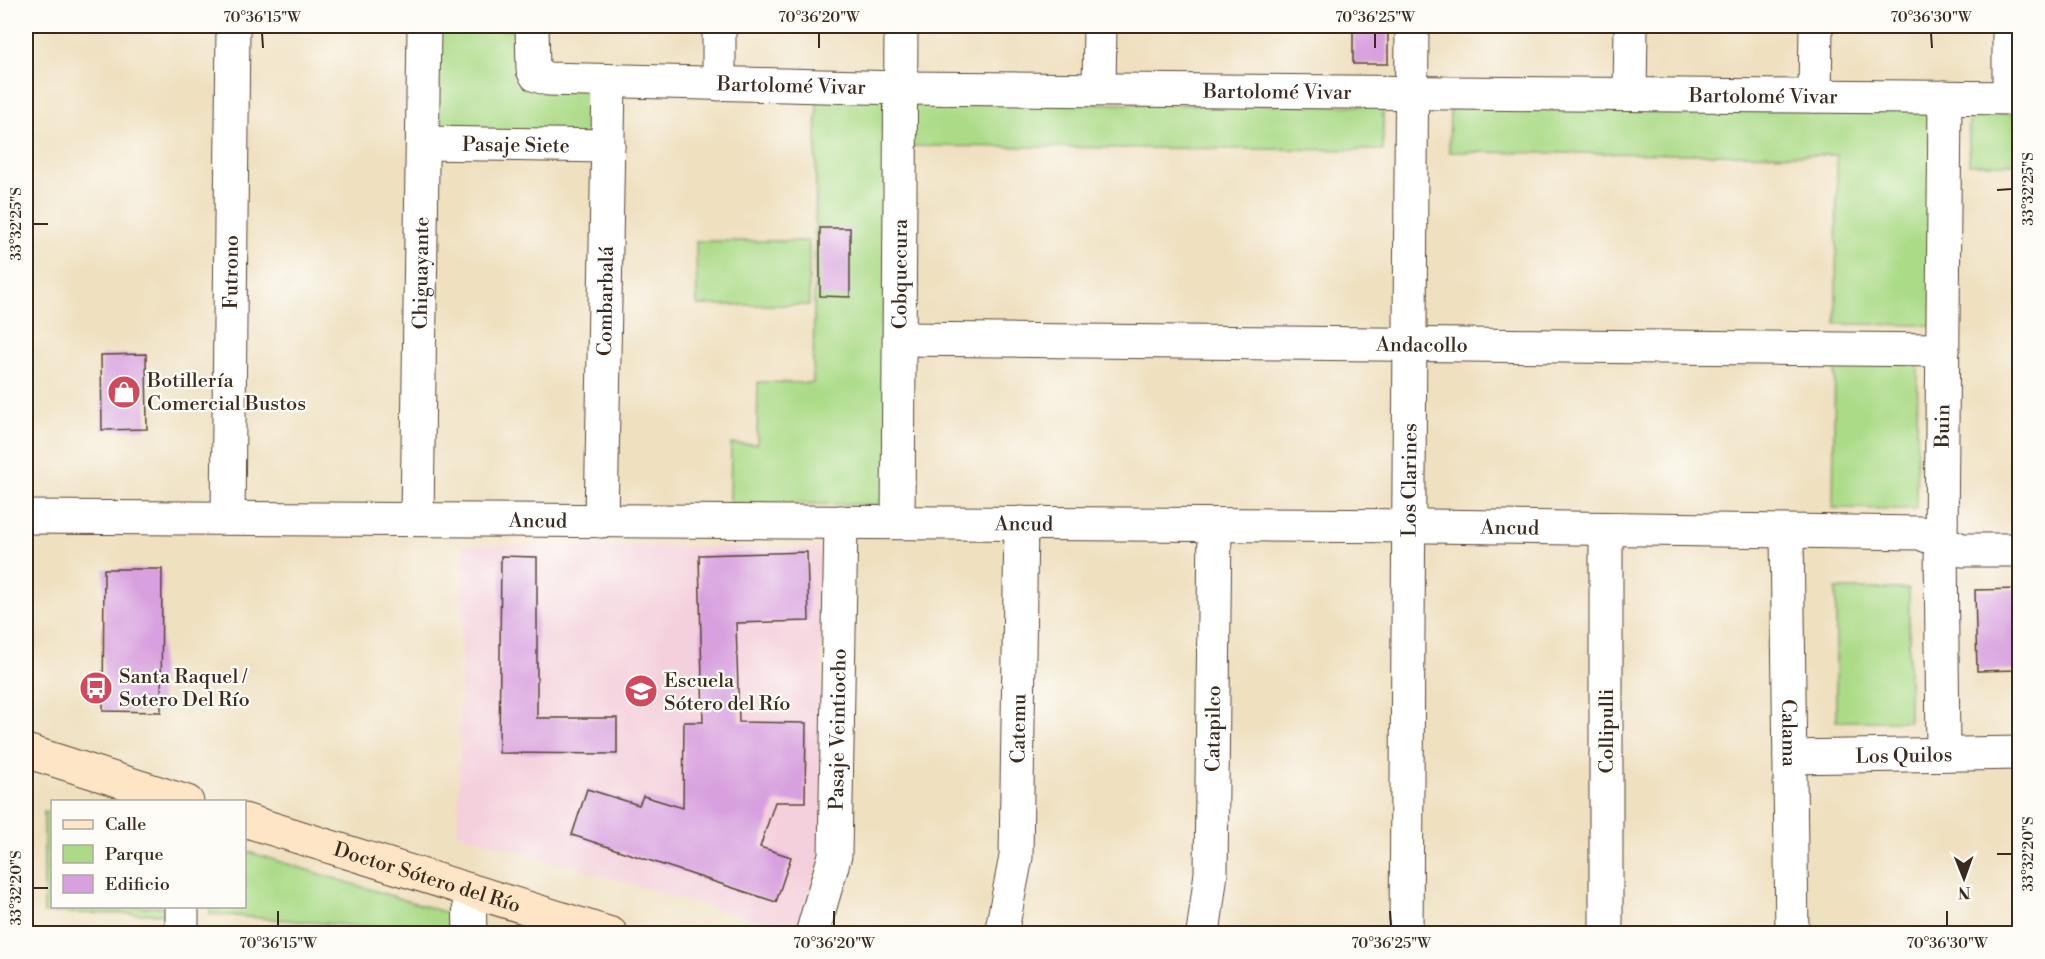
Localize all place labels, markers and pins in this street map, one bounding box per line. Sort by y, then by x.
place label: Botillería Comercial Bustos [146,369,306,417]
shop icon: Botillería Comercial Bustos [106,374,142,410]
place label: Santa Raquel / Sotero Del Río [119,665,250,713]
place label: Escuela Sótero del Río [664,669,791,717]
bus stop icon: Santa Raquel / Sotero Del Río [78,670,114,706]
school or university icon: Escuela Sótero del Río [623,673,659,709]

